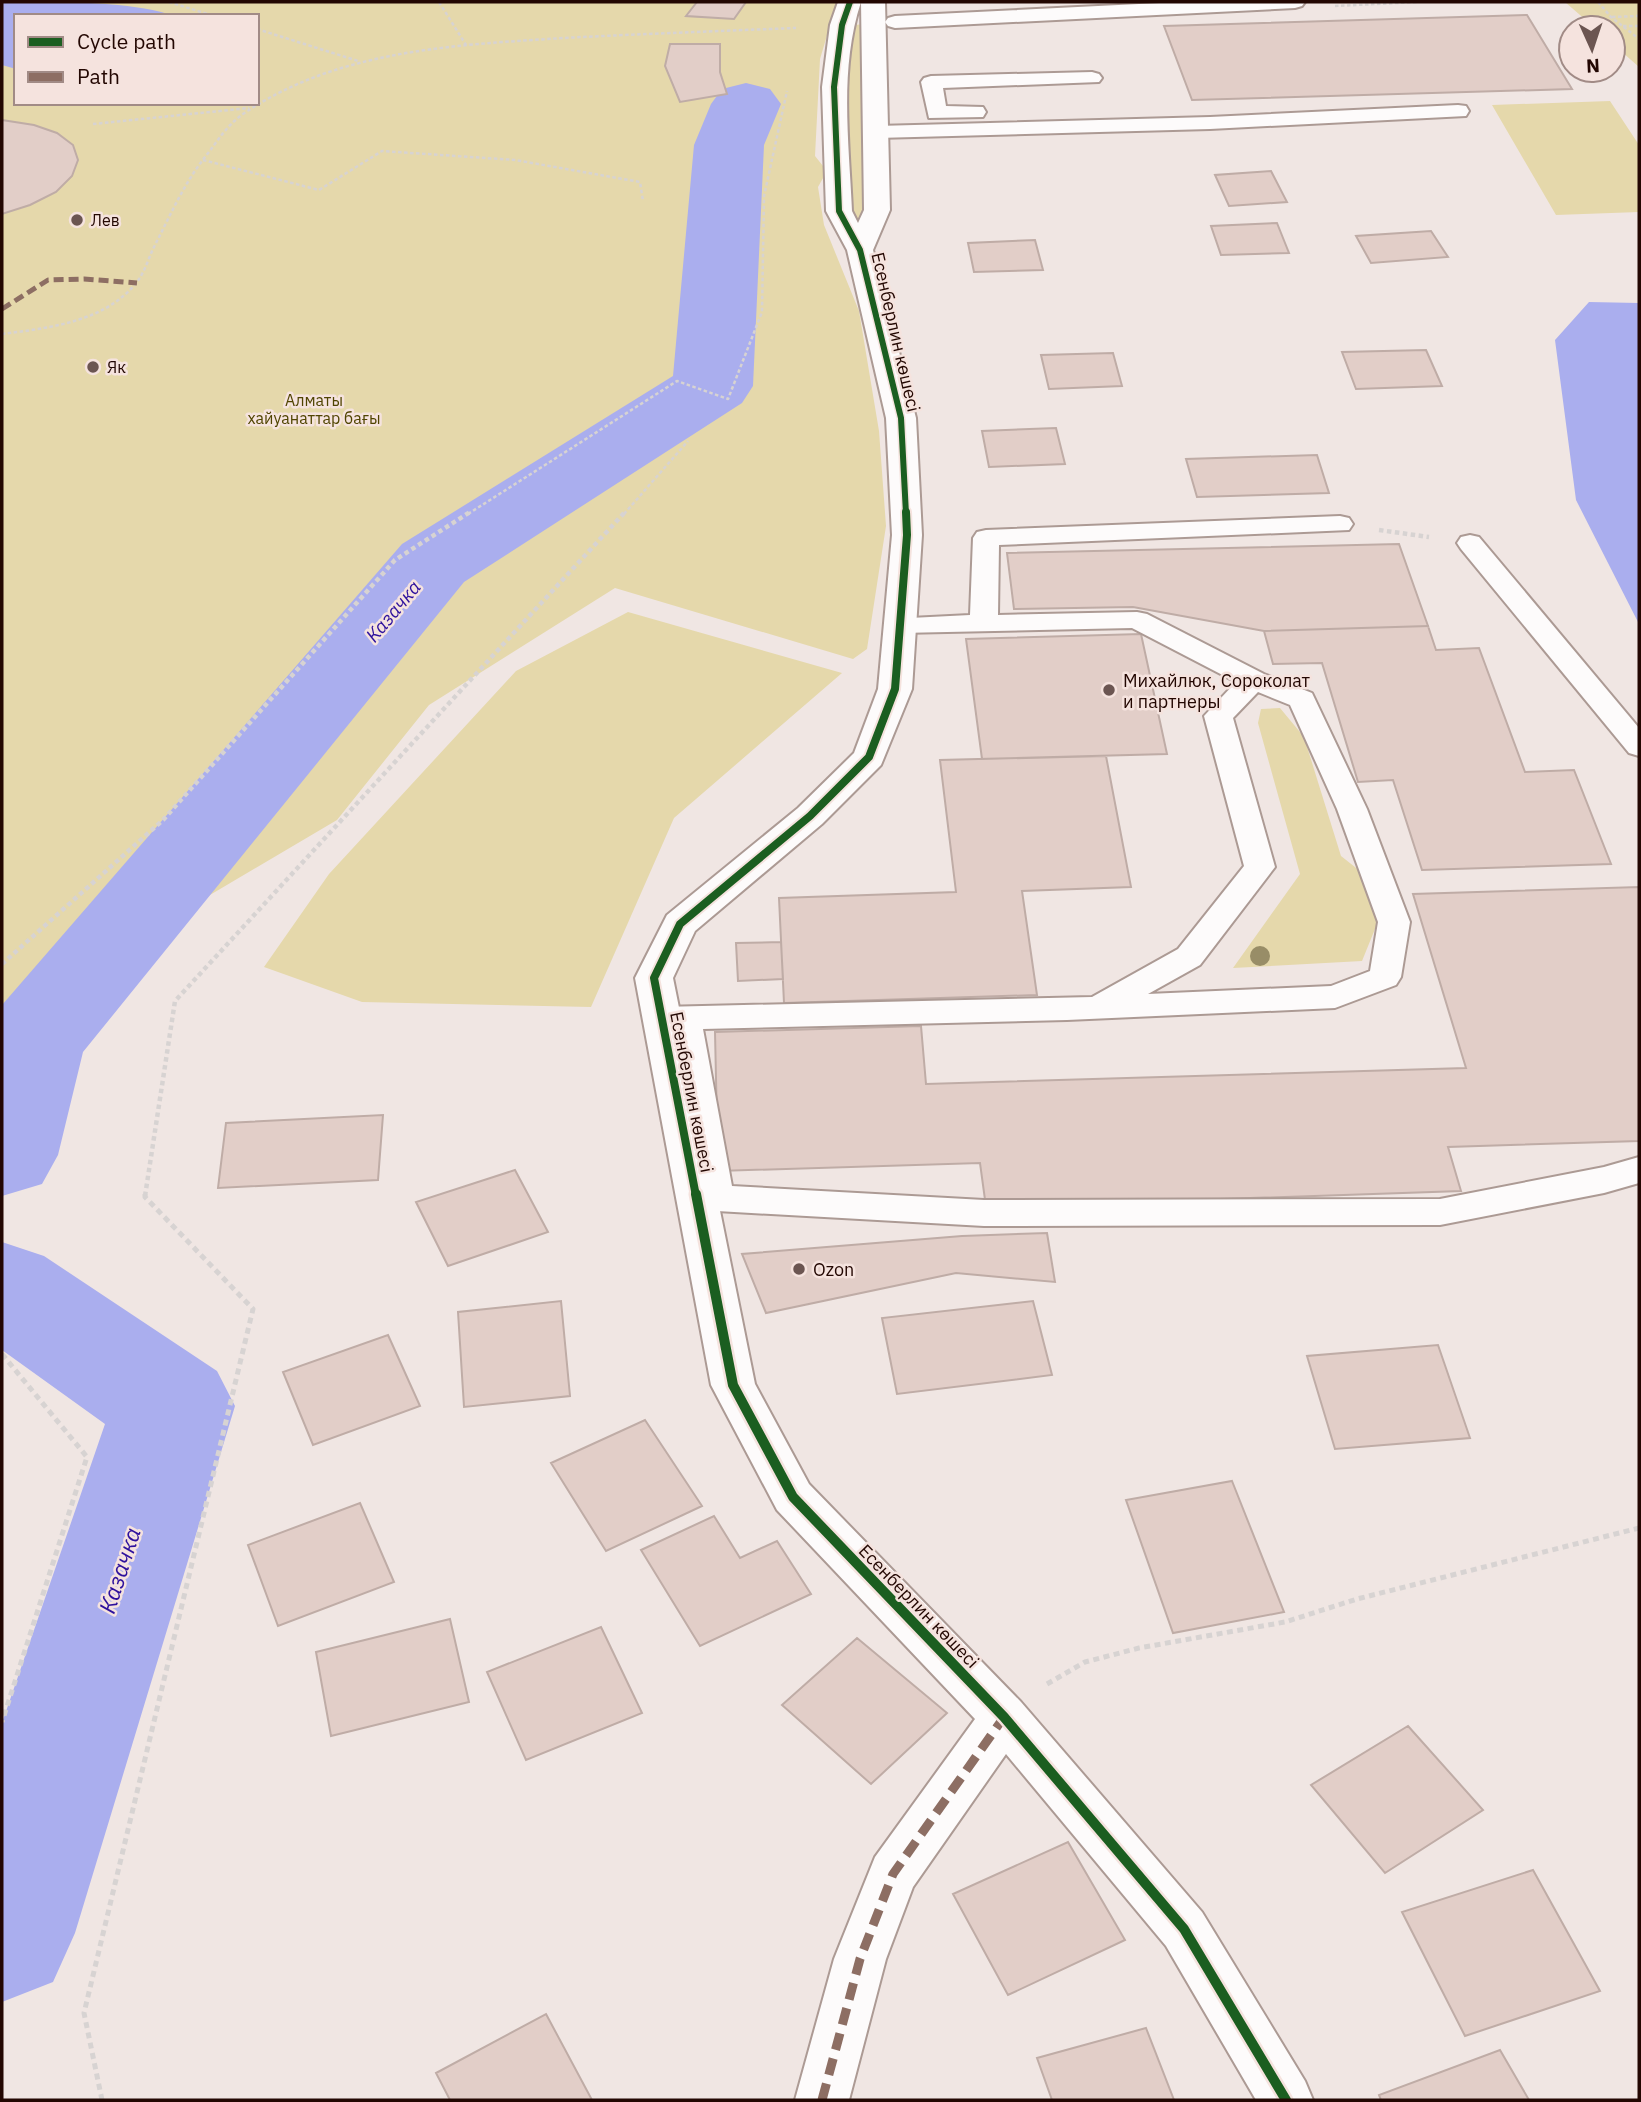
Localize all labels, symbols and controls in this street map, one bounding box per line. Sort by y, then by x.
legend [14,14,259,105]
north arrow [1557,14,1627,84]
text: Cycle path [77,27,176,55]
text: N [1585,54,1600,78]
text: Path [77,62,120,90]
place label: Лев [91,210,120,230]
marker: Лев [69,212,85,228]
street label: Есенберлин көшесі [866,250,926,414]
place label: Як [107,357,126,377]
marker: Як [85,359,101,375]
park label: Алматы хайуанаттар бағы [247,390,381,428]
water label: Казачка [360,575,426,647]
place label: Михайлюк, Сороколат и партнеры [1123,669,1311,713]
marker: Михайлюк, Сороколат и партнеры [1101,682,1117,698]
street label: Есенберлин көшесі [665,1010,719,1174]
place label: Ozon [813,1258,854,1281]
marker: Ozon [791,1261,807,1277]
water label: Казачка [91,1523,147,1617]
street label: Есенберлин көшесі [854,1539,984,1673]

